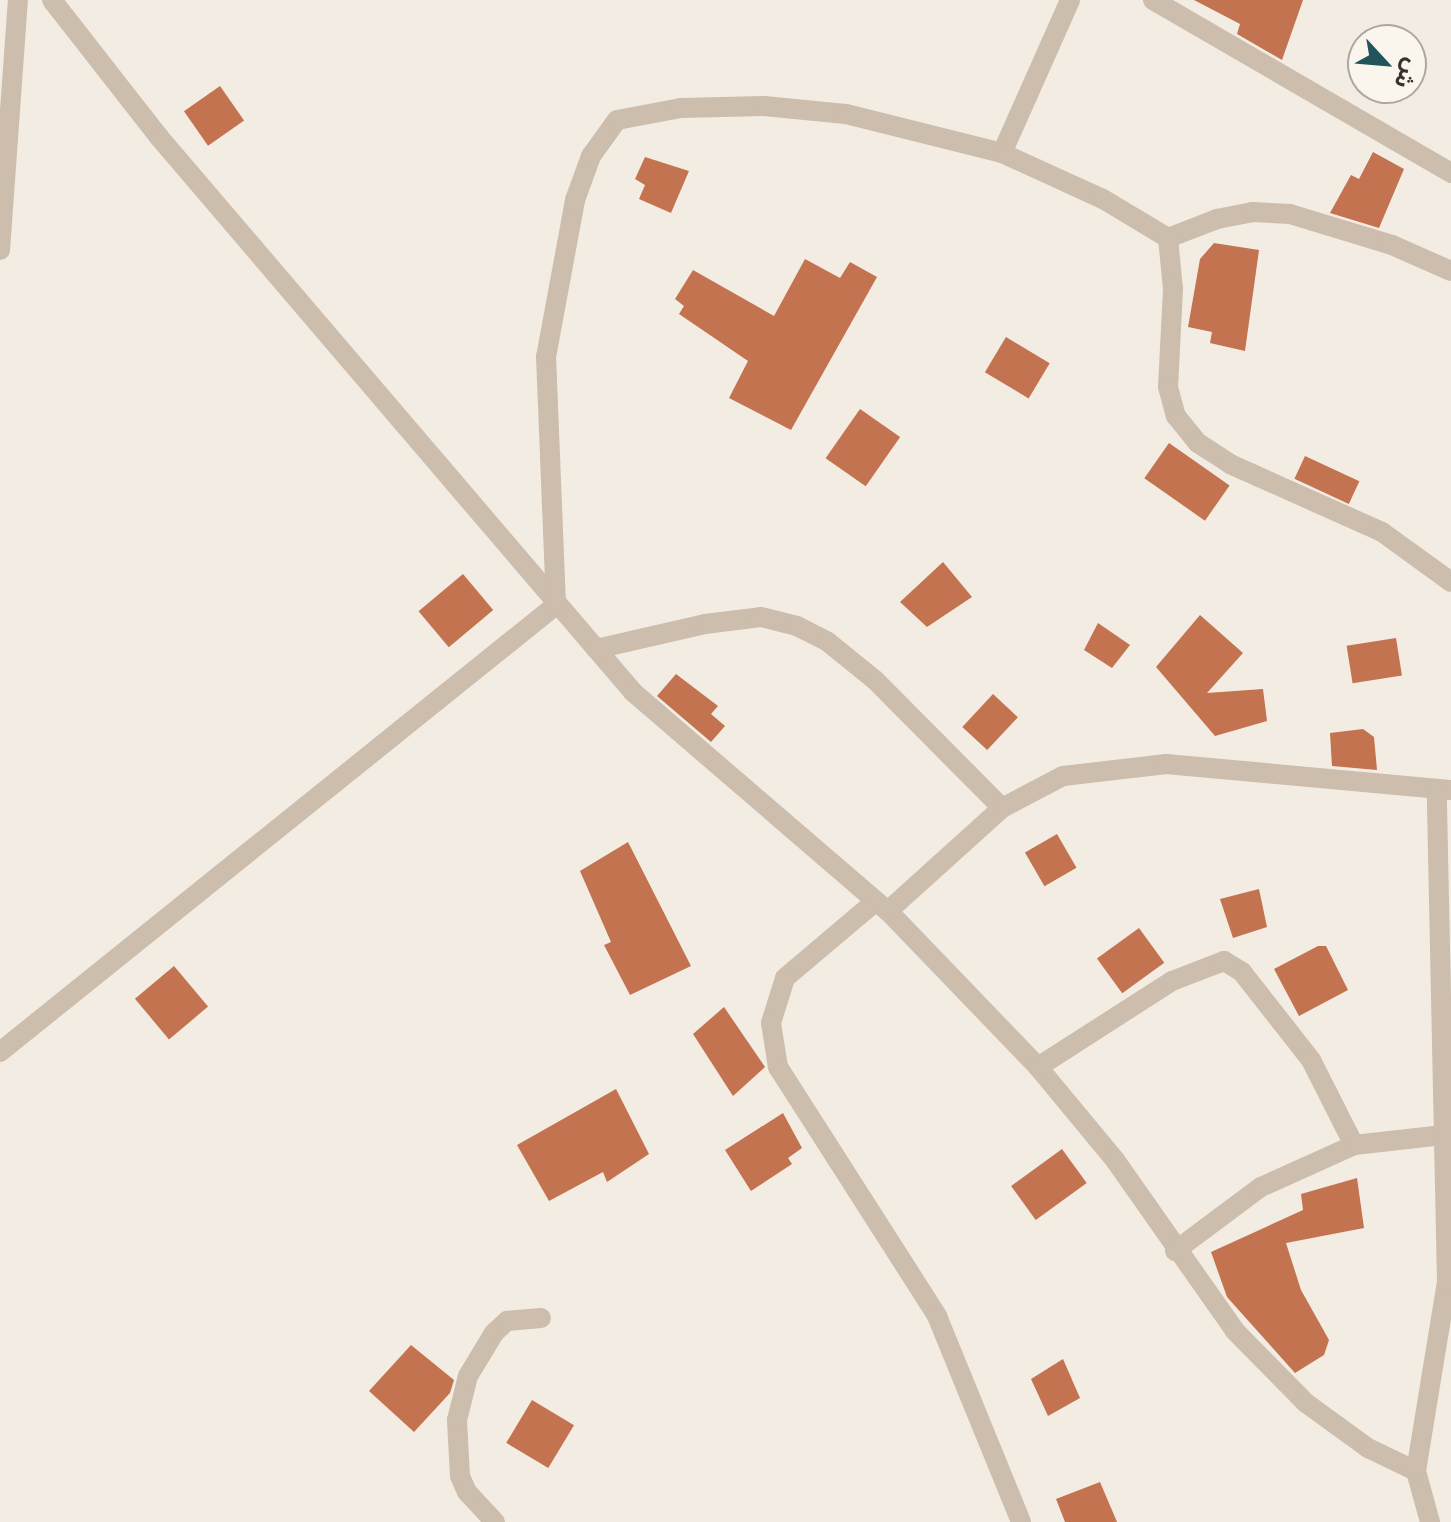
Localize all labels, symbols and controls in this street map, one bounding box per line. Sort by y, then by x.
north arrow [1347,24,1427,104]
text: ش [1388,54,1425,93]

